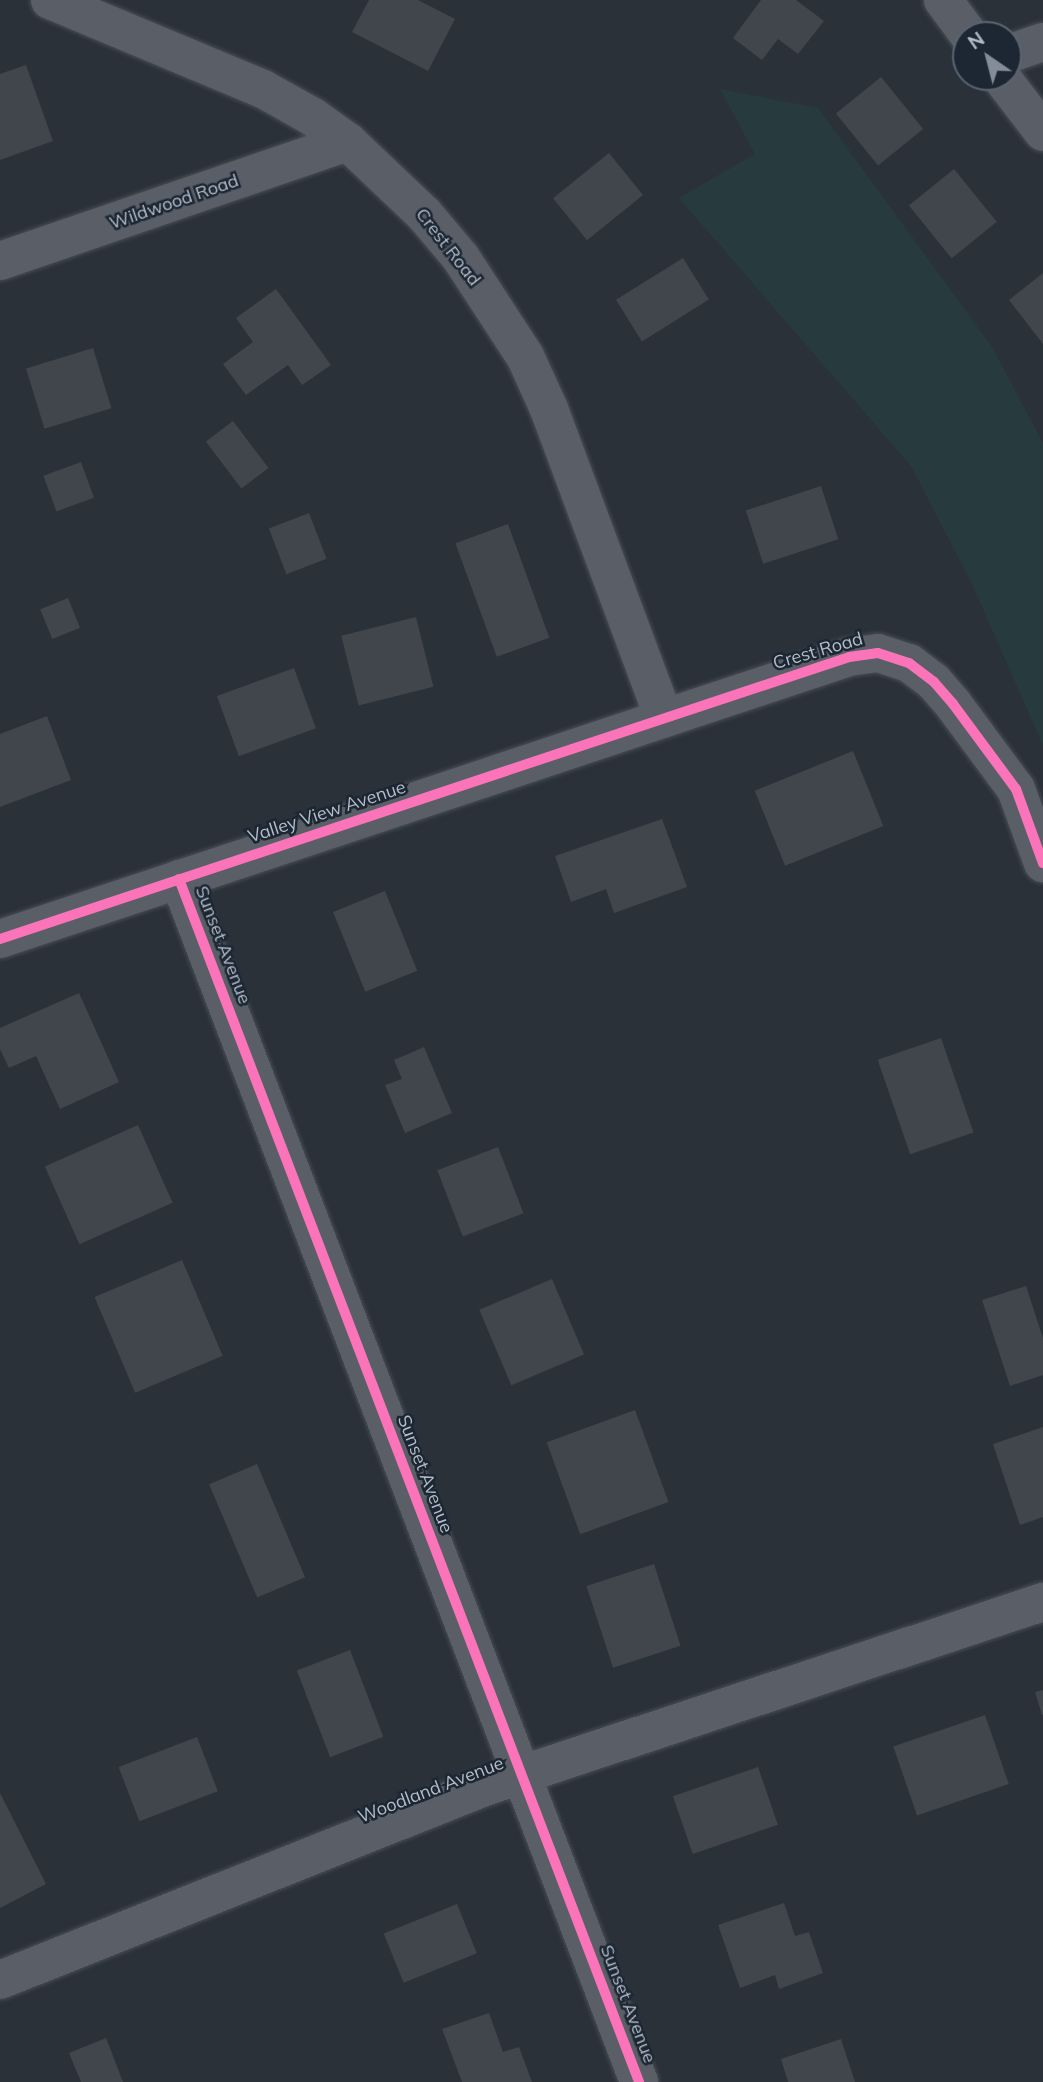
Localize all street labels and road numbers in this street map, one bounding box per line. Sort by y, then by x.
street label: Wildwood Road [107,170,241,234]
street label: Crest Road [411,204,485,290]
street label: Crest Road [771,628,865,674]
street label: Valley View Avenue [245,776,409,848]
street label: Sunset Avenue [191,883,255,1007]
street label: Sunset Avenue [393,1412,457,1536]
street label: Woodland Avenue [355,1752,507,1828]
street label: Sunset Avenue [596,1942,660,2066]

